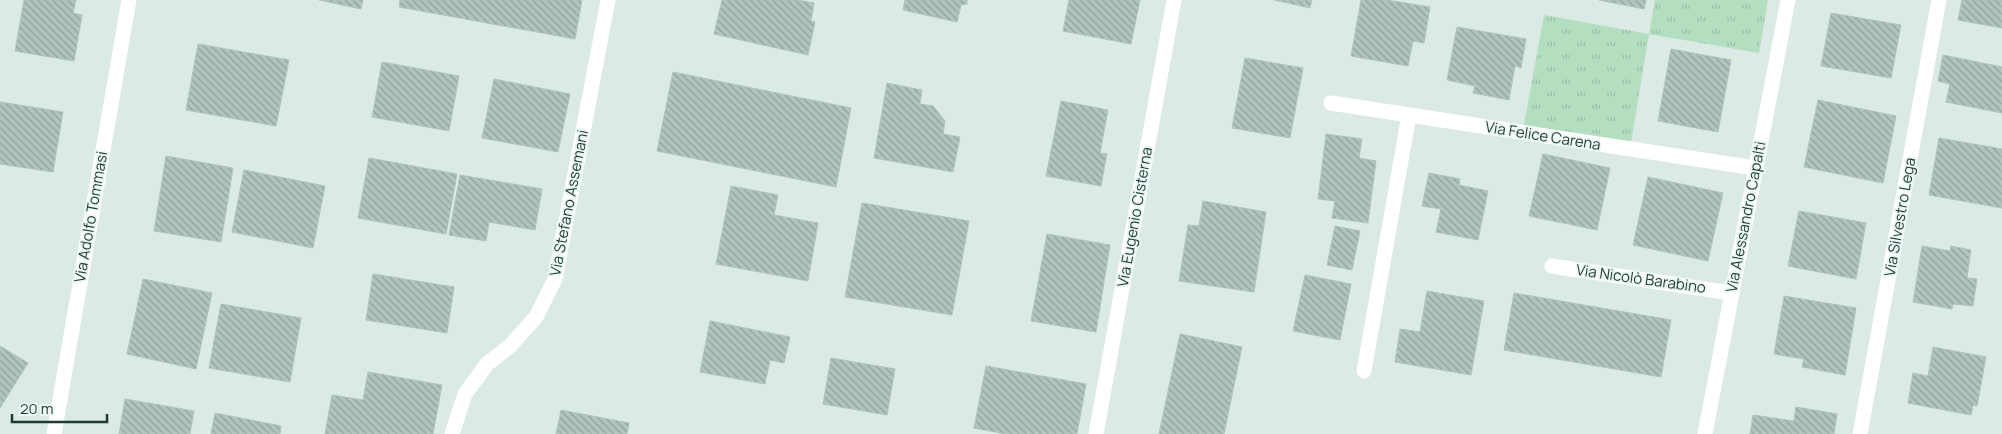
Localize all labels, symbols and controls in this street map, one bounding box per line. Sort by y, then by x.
street label: Via Felice Carena [1484,116,1602,155]
street label: Via Stefano Assemani [544,128,593,278]
street label: Via Alessandro Capalti [1721,140,1770,294]
street label: Via Eugenio Cisterna [1112,145,1157,289]
street label: Via Adolfo Tommasi [69,150,112,284]
street label: Via Silvestro Lega [1879,156,1920,278]
street label: Via Nicolò Barabino [1575,259,1707,298]
scale bar [12,392,108,424]
text: 20 m [20,398,53,419]

